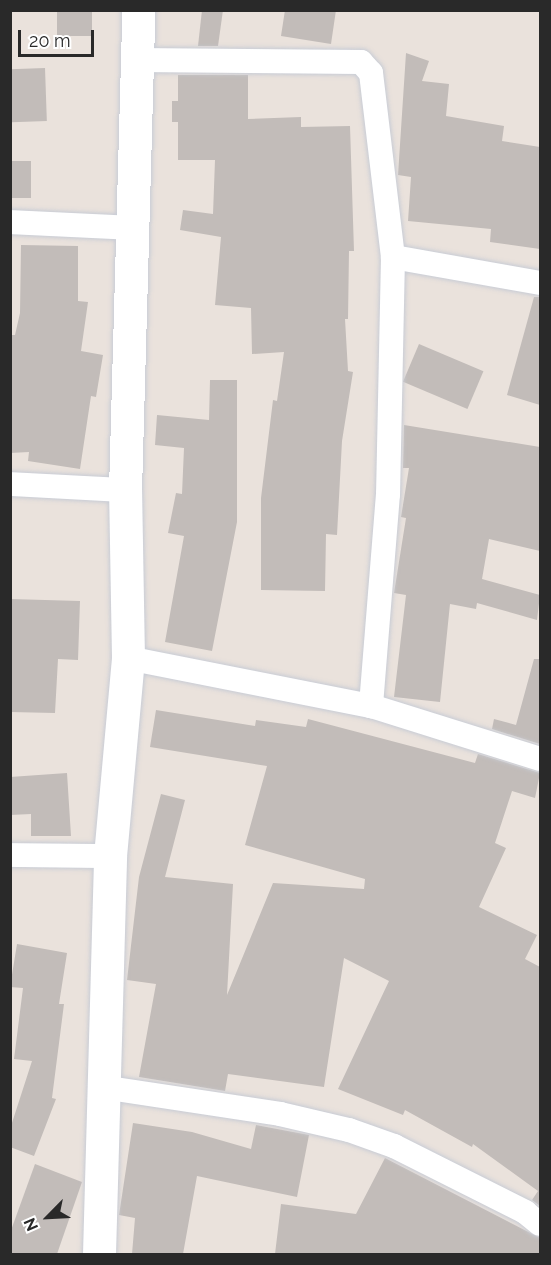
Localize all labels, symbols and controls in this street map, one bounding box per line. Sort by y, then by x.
scale bar [21,18,98,56]
text: 20 m [29,30,71,51]
north arrow [18,1187,78,1247]
text: N [20,1215,42,1234]

